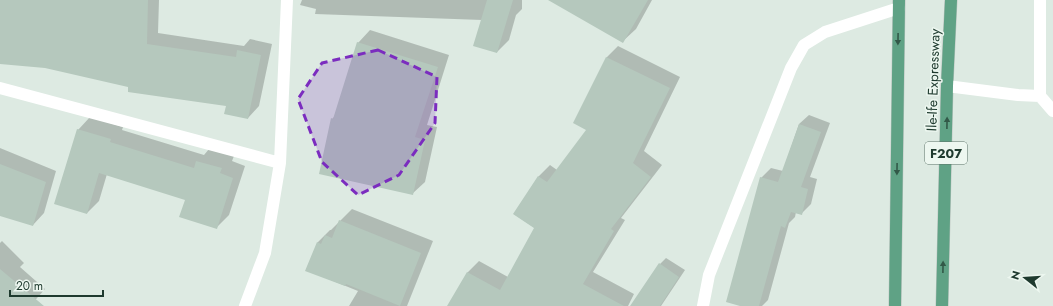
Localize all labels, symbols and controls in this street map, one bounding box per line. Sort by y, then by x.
street label: Ile-Ife Expressway [921,28,945,132]
one-way arrow [895,33,901,46]
one-way arrow [943,117,950,129]
road number: F207 [925,142,967,164]
one-way arrow [894,163,900,176]
north arrow [1005,258,1045,298]
one-way arrow [940,260,946,273]
text: N [1007,269,1024,282]
scale bar [10,272,103,298]
text: 20 m [16,277,43,295]

